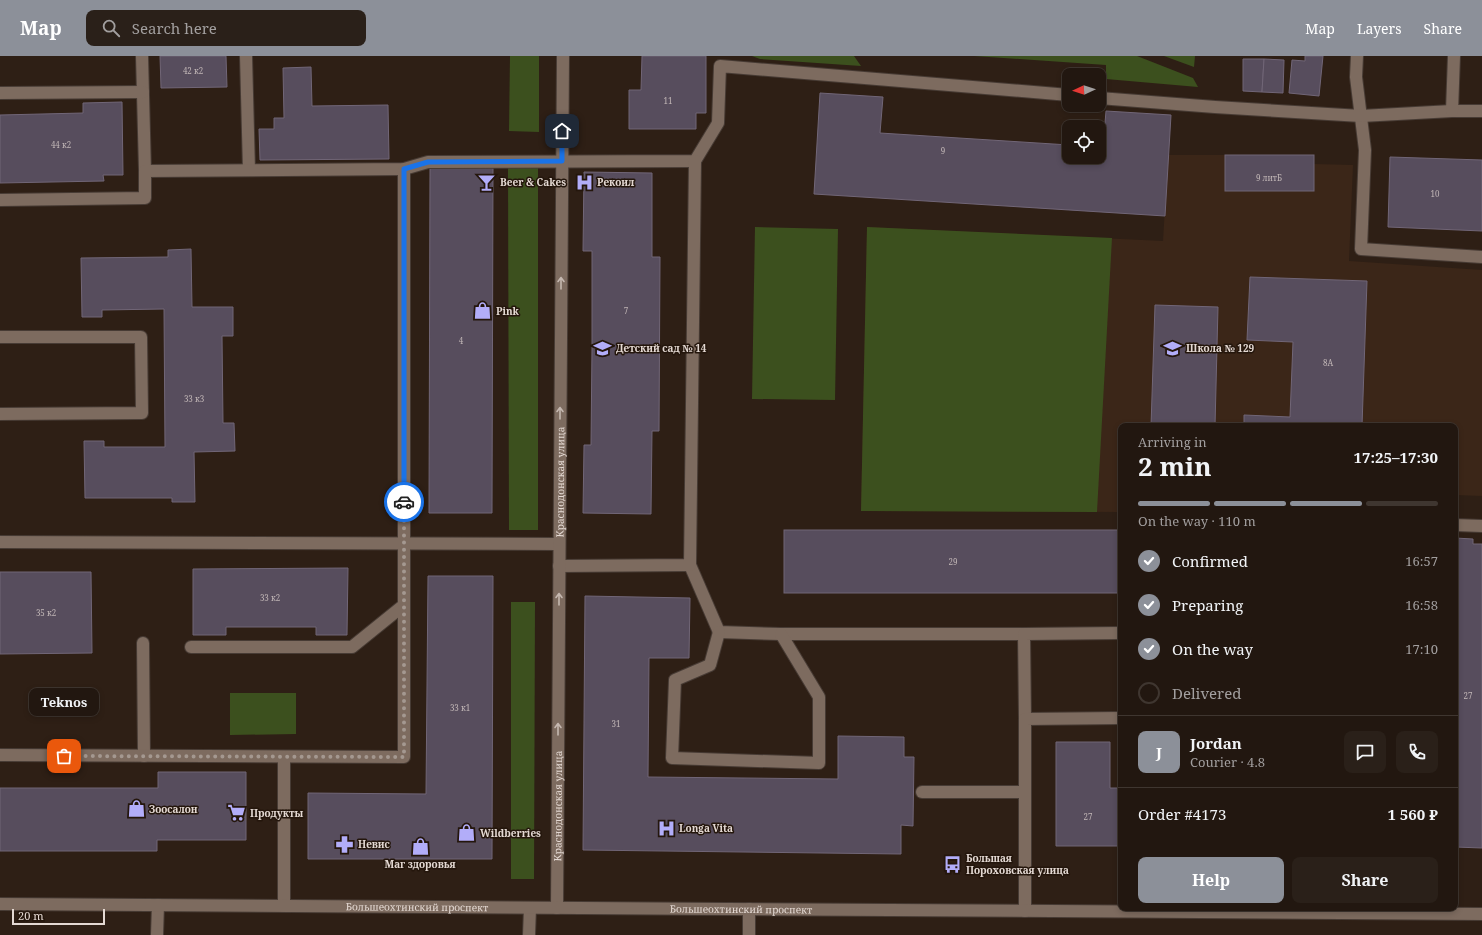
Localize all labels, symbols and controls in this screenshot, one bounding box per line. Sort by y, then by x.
search box [86,10,366,46]
text: Map [20,15,62,41]
icon: search [100,17,122,39]
text: Search here [132,18,217,38]
text: Map [1305,19,1335,38]
text: Layers [1357,19,1402,38]
text: Share [1424,19,1462,38]
house number: 42 к2 [183,65,203,76]
north arrow [1062,68,1106,112]
map controls [1062,68,1106,164]
house number: 11 [664,95,672,106]
pin [545,114,579,148]
icon: home [551,120,573,142]
button: locate [1062,120,1106,164]
house number: 44 к2 [51,139,71,150]
house number: 9 [941,145,945,156]
bar icon: Beer & Cakes [477,172,497,192]
hospital icon: Рекоил [574,172,594,192]
house number: 9 литБ [1256,172,1282,183]
place label: Beer & Cakes [500,175,566,189]
place label: Рекоил [597,175,635,189]
house number: 10 [1431,188,1440,199]
one-way arrow [557,277,565,290]
shop icon: Pink [473,301,493,321]
place label: Pink [496,304,520,318]
house number: 7 [624,305,629,316]
house number: 4 [459,335,464,346]
school or university icon: Детский сад № 14 [593,338,613,358]
school or university icon: Школа № 129 [1163,338,1183,358]
place label: Детский сад № 14 [616,341,707,355]
place label: Школа № 129 [1186,341,1255,355]
house number: 8А [1323,357,1333,368]
house number: 33 к3 [184,393,205,404]
one-way arrow [556,407,564,420]
street label: Краснодонская улица [553,426,567,538]
text: Arriving in [1138,433,1207,451]
text: 17:25–17:30 [1354,447,1438,467]
text: 2 min [1138,448,1212,484]
courier [384,482,424,522]
icon: car [393,491,415,513]
text: On the way · 110 m [1138,512,1256,530]
icon: check [1138,550,1160,572]
text: Confirmed [1172,551,1248,571]
text: 16:57 [1405,552,1438,570]
house number: 29 [949,556,957,567]
house number: 33 к2 [260,592,280,603]
one-way arrow [555,593,563,606]
icon: check [1138,594,1160,616]
text: Preparing [1172,595,1243,615]
text: 16:58 [1405,596,1438,614]
house number: 35 к2 [36,607,56,618]
icon: check [1138,638,1160,660]
text: On the way [1172,639,1253,659]
text: 17:10 [1405,640,1438,658]
text: Delivered [1172,683,1241,703]
callout: Teknos [29,688,99,716]
house number: 27 [1464,690,1473,701]
text: Teknos [41,693,87,711]
house number: 33 к1 [450,702,470,713]
house number: 31 [612,718,620,729]
one-way arrow [554,723,562,736]
button: chat [1344,731,1386,773]
button: phone [1396,731,1438,773]
text: Jordan [1190,733,1242,753]
pin [47,739,81,773]
text: J [1156,742,1162,762]
icon: bag [53,745,75,767]
street label: Краснодонская улица [550,750,565,862]
text: Courier · 4.8 [1190,753,1265,771]
shop icon: Зоосалон [126,799,146,819]
place label: Зоосалон [149,802,198,816]
supermarket icon: Продукты [227,803,247,823]
text: Order #4173 [1138,804,1226,824]
text: 1 560 ₽ [1387,804,1438,824]
place label: Продукты [250,806,304,820]
house number: 27 [1084,811,1093,822]
hospital icon: Longa Vita [656,818,676,838]
place label: Longa Vita [679,821,733,835]
shop icon: Wildberries [457,823,477,843]
place label: Wildberries [480,826,541,840]
pharmacy icon: Невис [335,834,355,854]
place label: Невис [358,837,390,851]
shop icon: Маг здоровья [410,837,430,857]
place label: Большая Пороховская улица [966,851,1069,877]
bus stop icon: Большая Пороховская улица [943,854,963,874]
place label: Маг здоровья [384,857,456,871]
button: Help [1138,857,1284,903]
button: Share [1292,857,1438,903]
street label: Большеохтинский проспект [346,899,489,914]
street label: Большеохтинский проспект [670,902,813,916]
scale bar [12,907,105,926]
text: 20 m [18,908,44,923]

